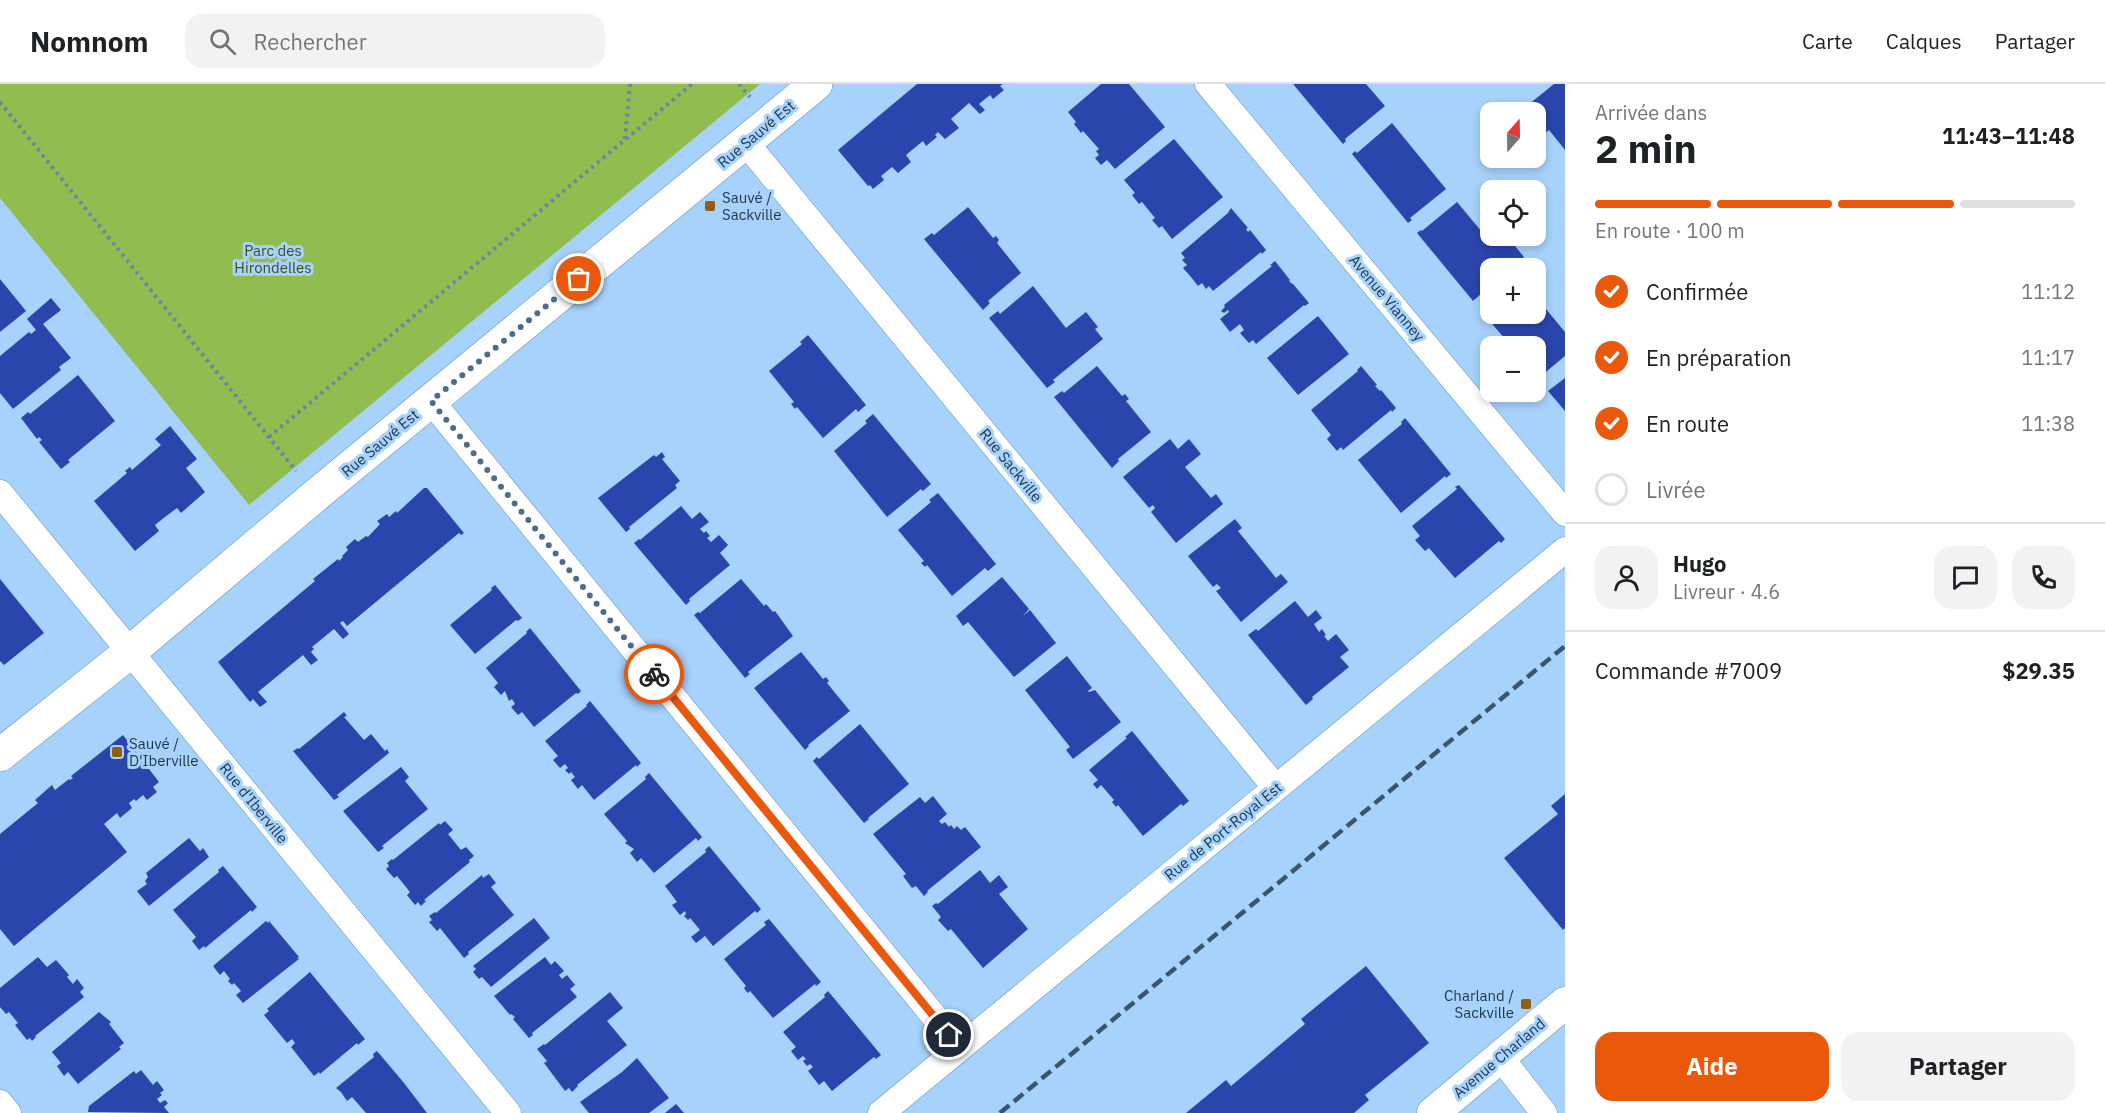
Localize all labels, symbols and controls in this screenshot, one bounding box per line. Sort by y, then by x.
search box [185,14,605,68]
text: Nomnom [30,23,149,60]
icon: search [206,25,239,58]
text: Rechercher [254,27,367,56]
text: Carte [1802,27,1853,55]
text: Calques [1886,27,1962,55]
text: Partager [1995,27,2075,55]
street label: Rue Sauvé Est [713,96,799,172]
text: Arrivée dans [1595,99,1707,126]
north arrow [1480,102,1546,168]
map controls [1480,102,1546,402]
text: 11:43–11:48 [1942,121,2075,150]
text: 2 min [1595,123,1697,174]
button: locate [1480,180,1546,246]
place label: Sauvé / Sackville [722,188,781,224]
marker: Sauvé / Sackville [703,199,717,213]
text: En route · 100 m [1595,217,1745,244]
park label: Parc des Hirondelles [234,241,312,277]
street label: Avenue Vianney [1345,251,1429,346]
pin [553,253,604,304]
button: + [1480,258,1546,324]
icon: bag [562,262,595,295]
icon: check [1595,275,1628,308]
text: Confirmée [1646,277,1748,306]
text: 11:12 [2021,278,2075,305]
button: − [1480,336,1546,402]
icon: check [1595,341,1628,374]
text: En préparation [1646,343,1792,372]
text: 11:17 [2021,344,2075,371]
street label: Rue Sauvé Est [337,405,423,481]
icon: check [1595,407,1628,440]
text: En route [1646,409,1729,438]
text: 11:38 [2021,410,2075,437]
street label: Rue Sackville [976,424,1046,506]
text: Livrée [1646,475,1705,504]
button: person [1595,546,1658,609]
button: chat [1934,546,1997,609]
button: phone [2012,546,2075,609]
text: Hugo [1673,549,1726,578]
text: Livreur · 4.6 [1673,578,1780,605]
courier [624,644,684,704]
text: Commande #7009 [1595,656,1782,685]
text: $29.35 [2002,656,2075,685]
icon: bike [638,658,671,691]
place label: Sauvé / D'Iberville [129,734,199,770]
marker: Sauvé / D'Iberville [110,745,124,759]
street label: Rue d'Iberville [216,759,292,847]
street label: Rue de Port-Royal Est [1160,778,1286,884]
place label: Charland / Sackville [1444,986,1514,1022]
marker: Charland / Sackville [1519,997,1533,1011]
pin [923,1009,974,1060]
street label: Avenue Charland [1449,1014,1549,1102]
icon: home [932,1018,965,1051]
button: Aide [1595,1032,1829,1101]
button: Partager [1841,1032,2075,1101]

